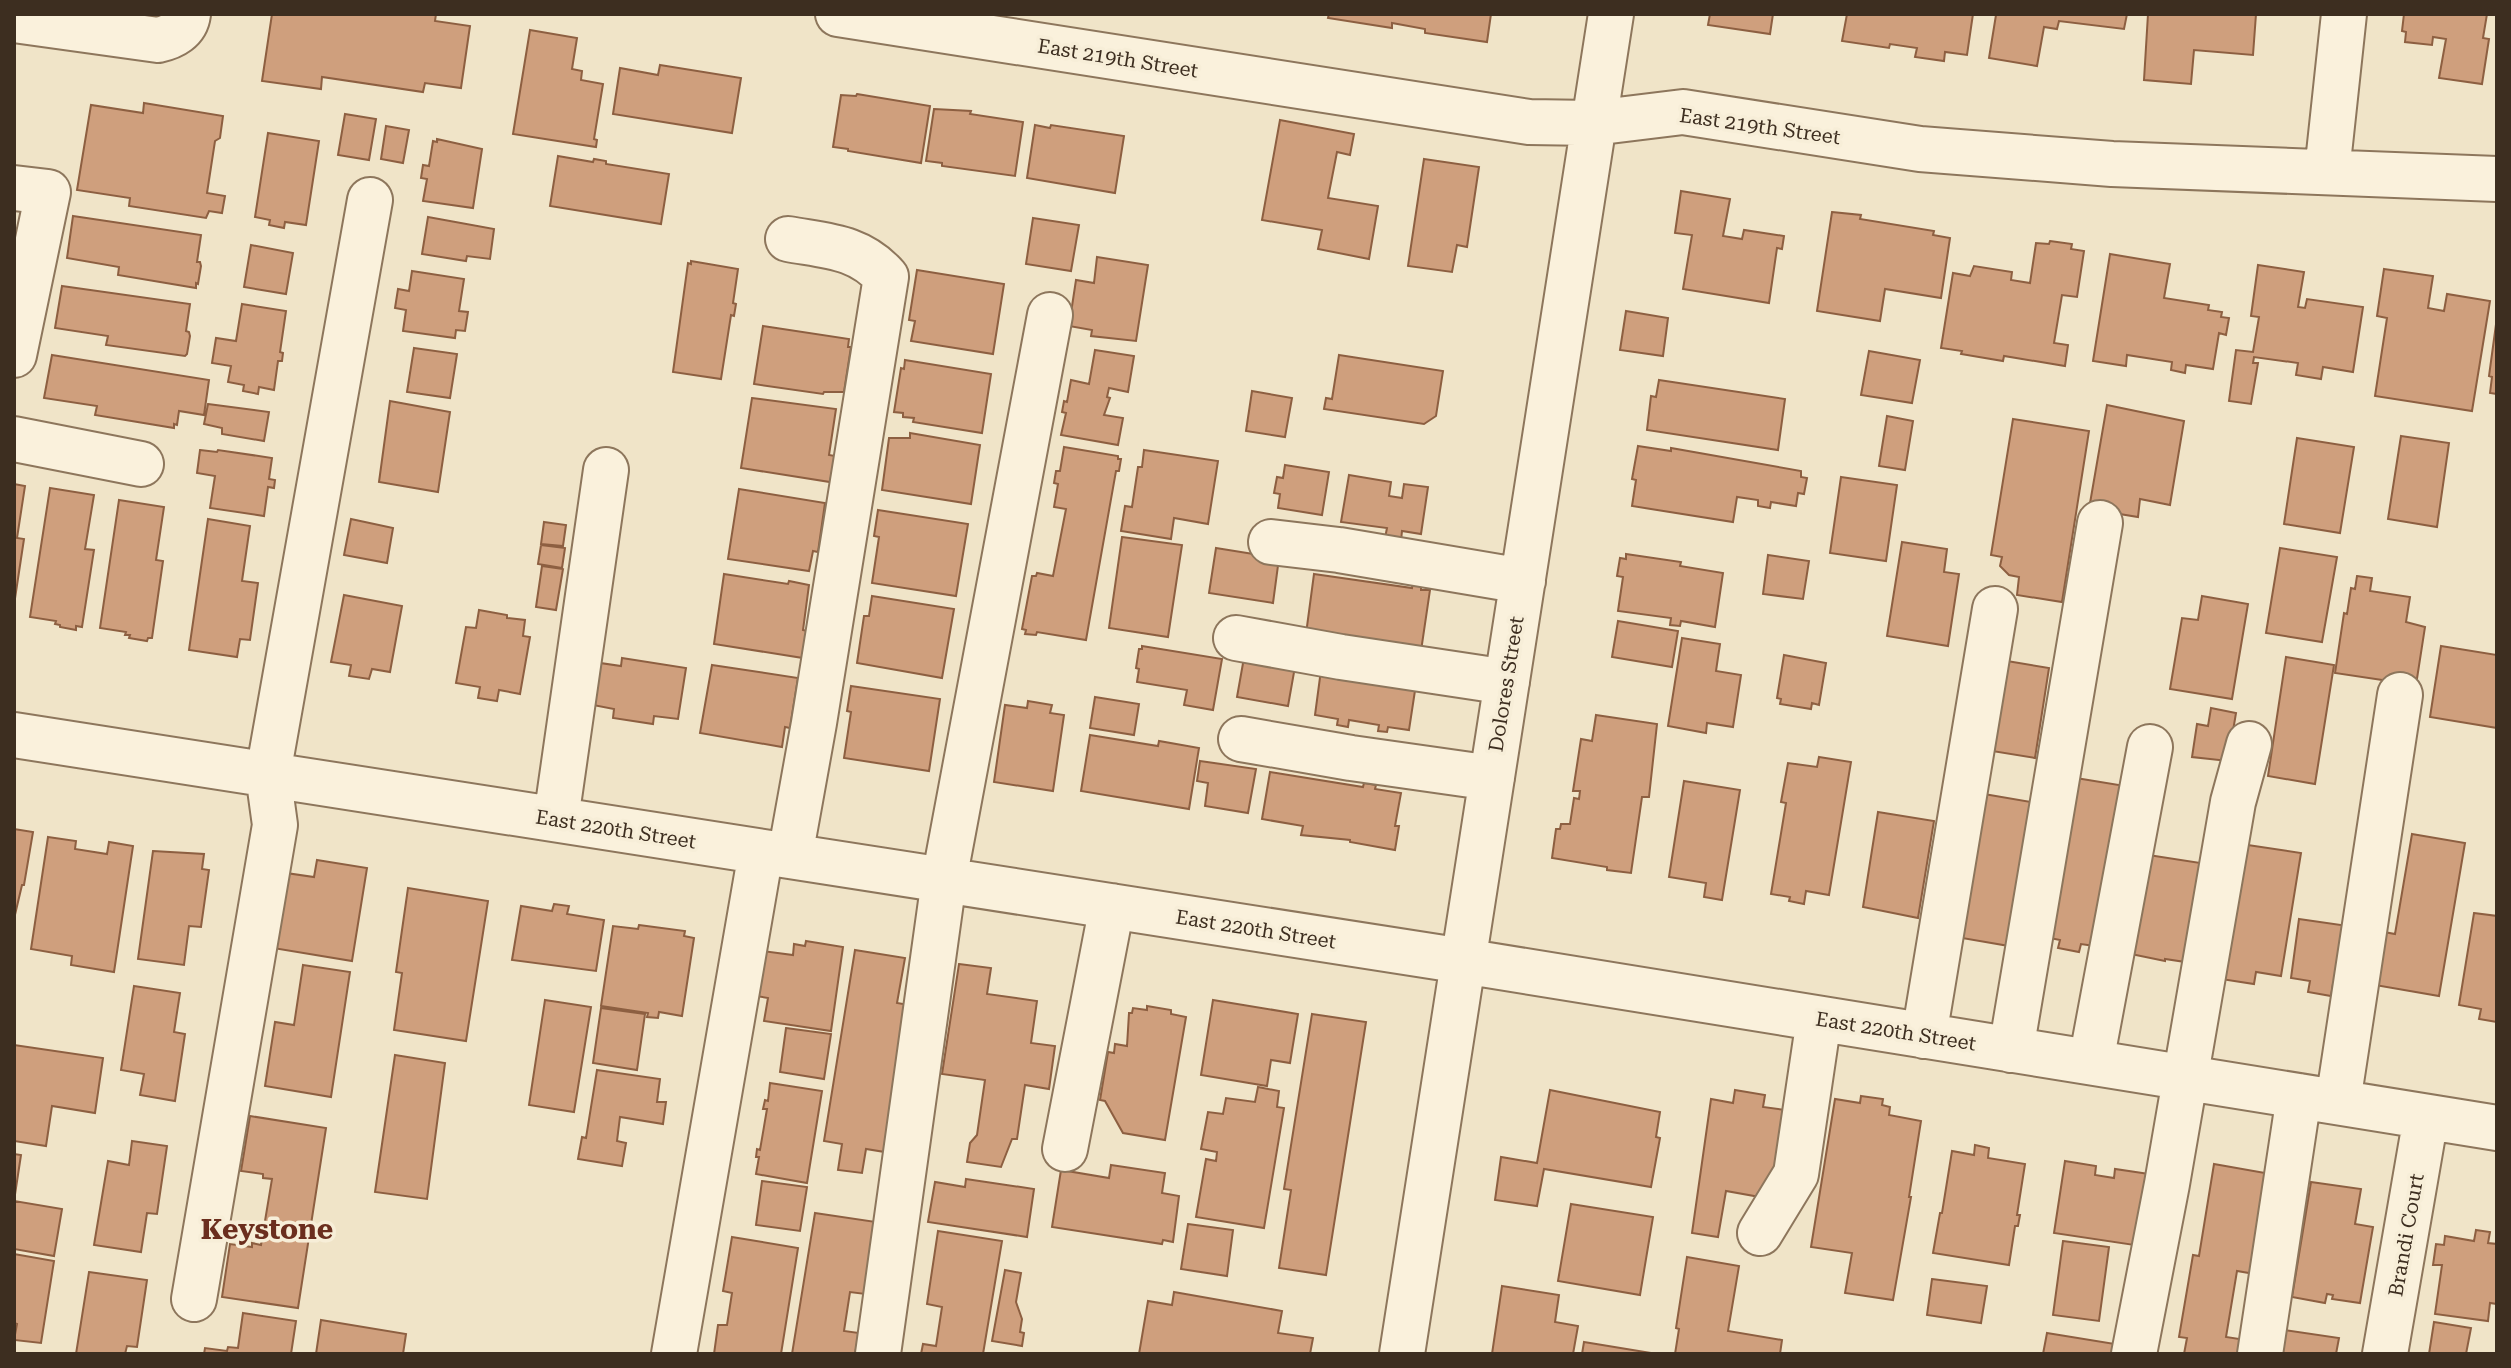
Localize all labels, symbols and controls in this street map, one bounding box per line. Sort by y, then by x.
street label: East 219th Street [1036,33,1200,83]
street label: East 219th Street [1678,103,1843,149]
street label: Dolores Street [1483,614,1529,754]
street label: East 220th Street [534,804,698,854]
street label: East 220th Street [1174,904,1338,954]
street label: East 220th Street [1814,1006,1978,1056]
street label: Brandi Court [2383,1171,2429,1298]
district label: Keystone [201,1213,333,1246]

